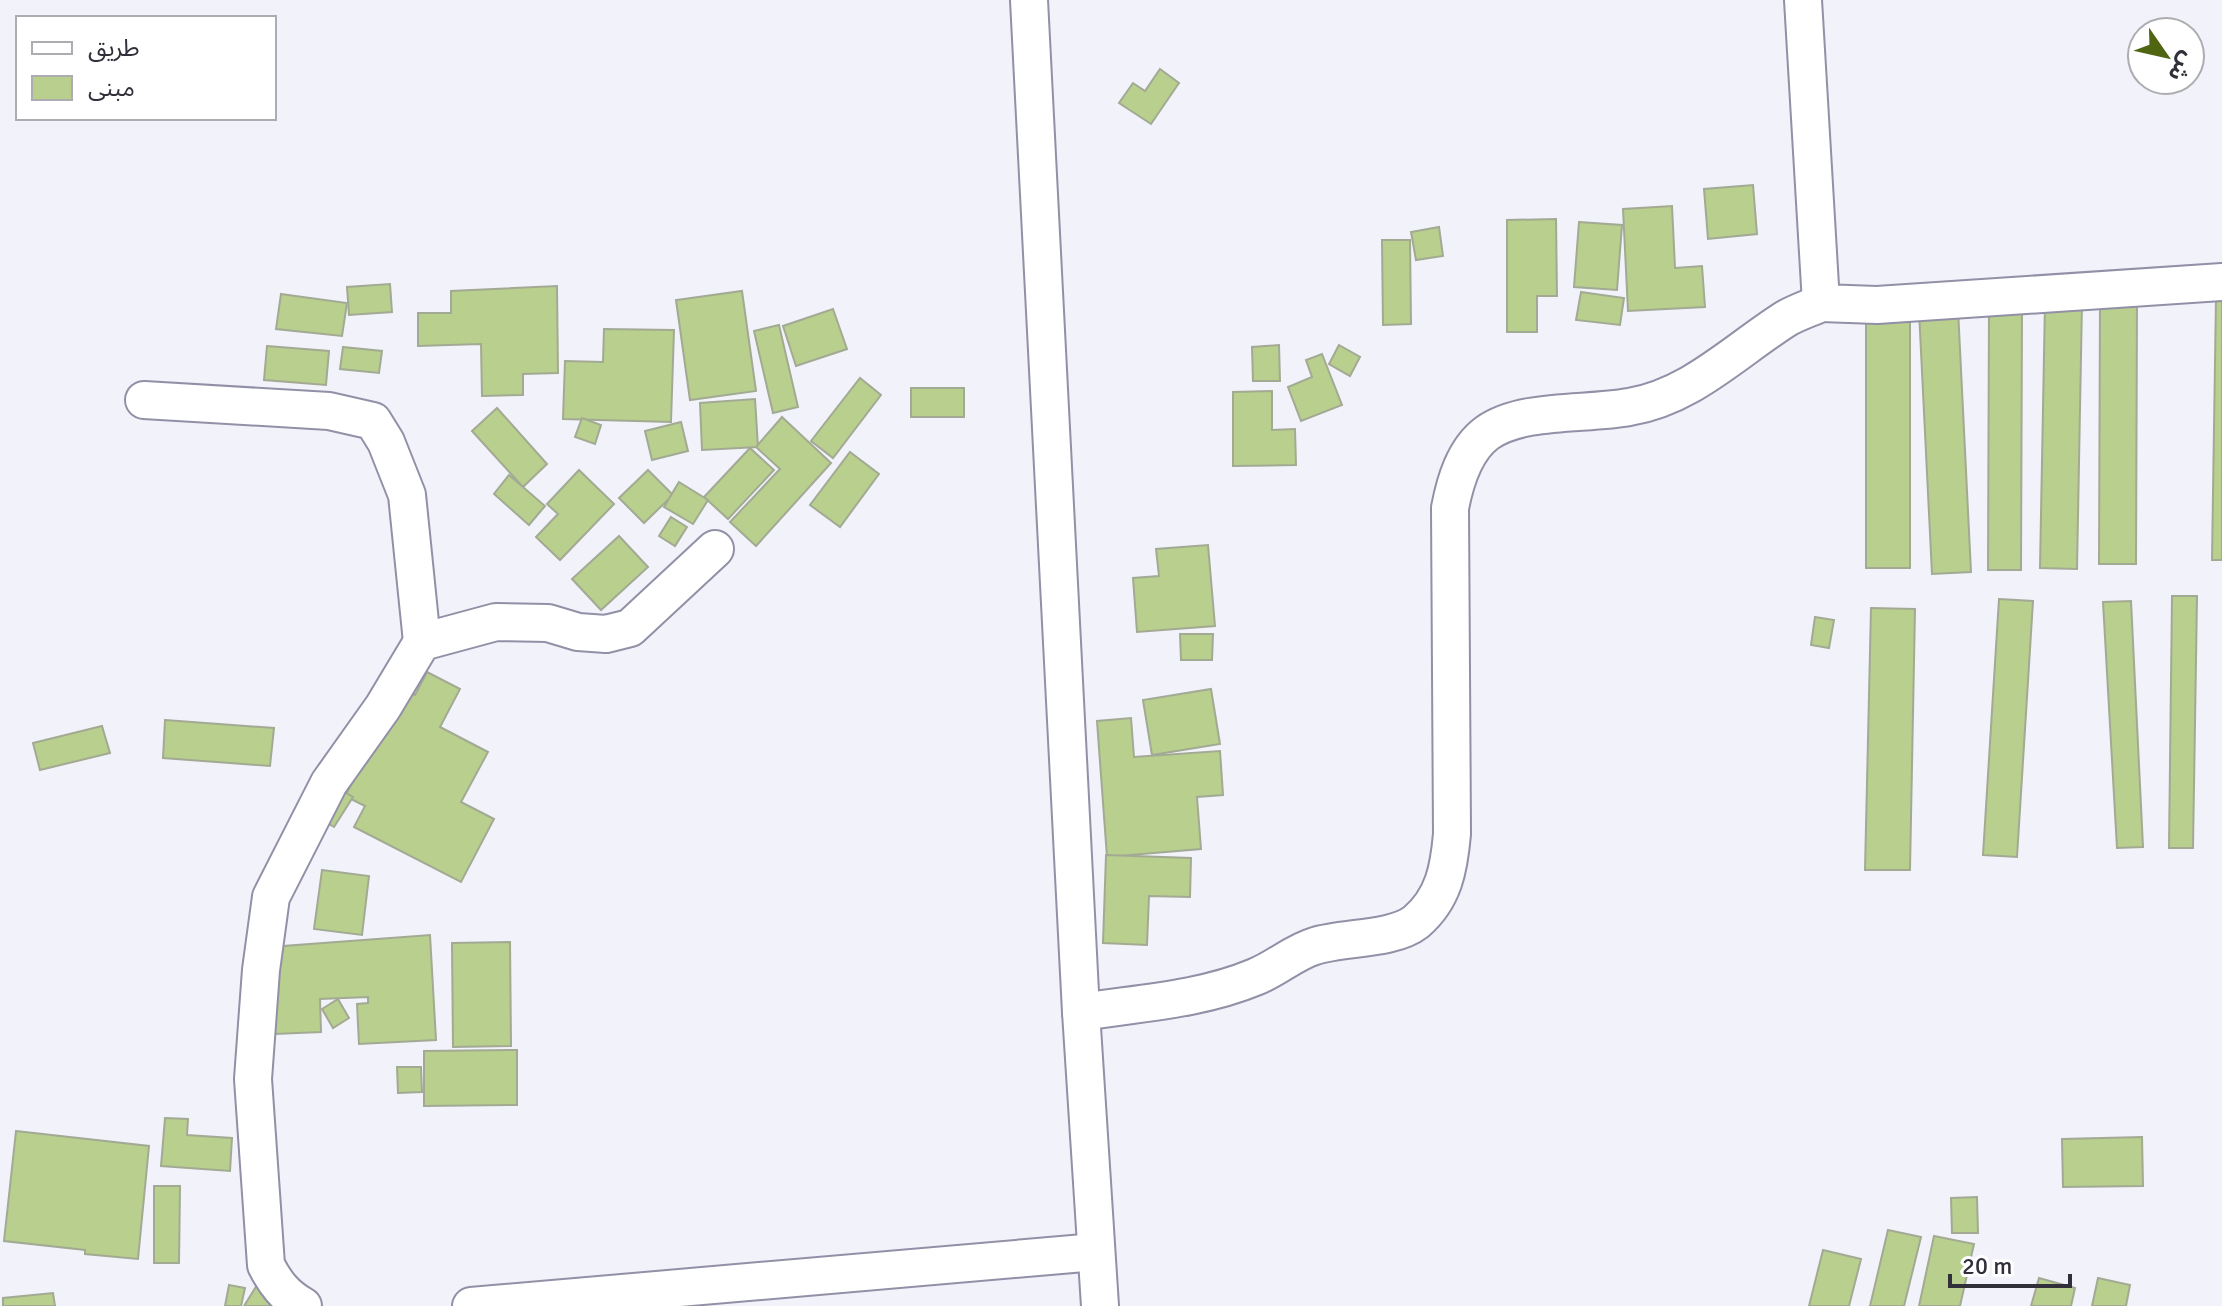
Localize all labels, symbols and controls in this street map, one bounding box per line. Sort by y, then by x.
legend [16,16,276,120]
north arrow [2126,16,2206,96]
text: طريق [88,33,140,63]
text: ش [2163,47,2202,87]
text: مبنى [88,73,135,103]
scale bar [1950,1238,2070,1288]
text: 20 m [1962,1251,2012,1281]

